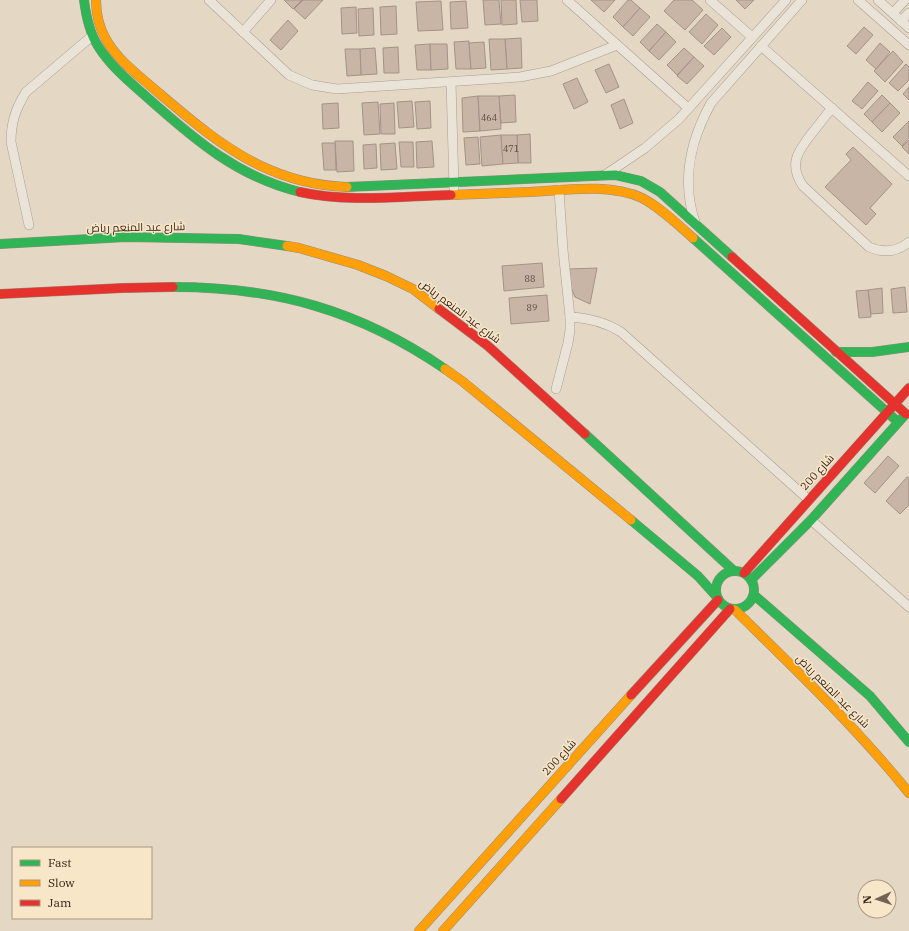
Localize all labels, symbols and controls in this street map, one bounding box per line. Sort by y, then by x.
house number: 464 [481,112,497,123]
house number: 471 [503,143,519,154]
street label: شارع عبد المنعم رياض [87,219,185,236]
house number: 88 [525,273,535,284]
street label: شارع عبد المنعم رياض [416,276,504,347]
house number: 89 [527,302,537,313]
street label: شارع 200 [797,451,838,494]
street label: شارع عبد المنعم رياض [793,651,873,731]
street label: شارع 200 [539,736,580,779]
legend [12,847,152,919]
text: Fast [48,855,72,870]
text: Slow [48,875,75,890]
north arrow [857,879,897,919]
text: Jam [48,895,72,910]
text: N [860,895,874,904]

